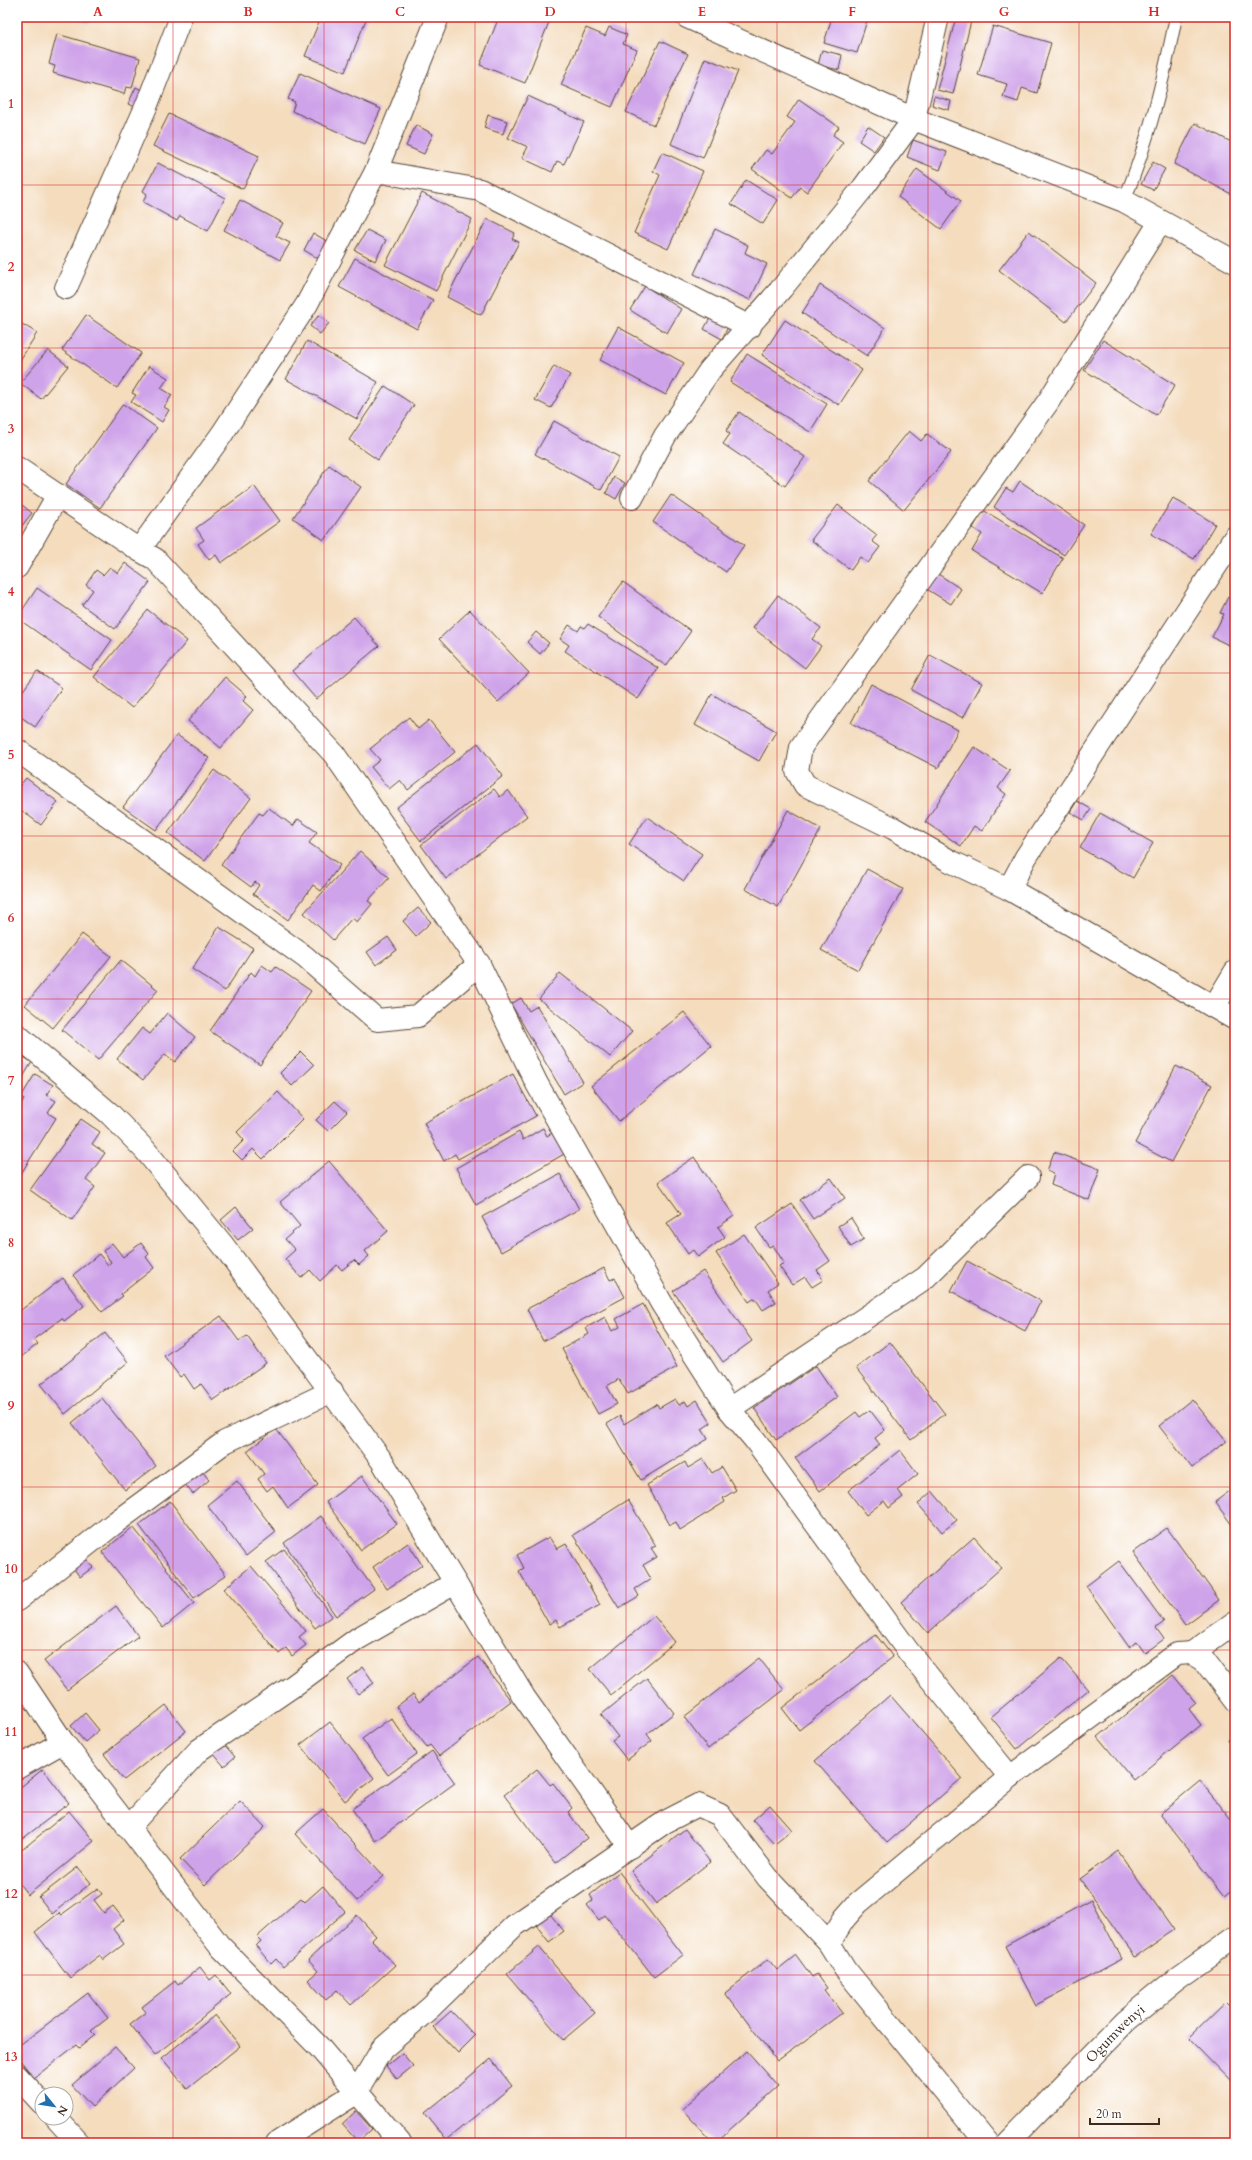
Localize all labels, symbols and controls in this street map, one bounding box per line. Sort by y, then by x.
text: A [93,3,103,21]
text: B [243,3,253,21]
text: C [395,3,405,21]
text: D [544,3,556,21]
text: E [698,3,706,21]
text: F [848,3,856,21]
text: G [999,3,1010,21]
text: H [1148,3,1160,21]
text: 1 [8,95,14,113]
text: 2 [8,258,15,276]
text: 3 [8,420,15,438]
text: 4 [8,583,15,601]
text: 5 [8,746,14,764]
text: 6 [8,909,15,927]
text: 7 [8,1072,15,1090]
text: 8 [8,1234,14,1252]
text: 9 [8,1397,15,1415]
text: 10 [4,1560,18,1578]
text: 11 [4,1723,18,1741]
text: 12 [4,1885,18,1903]
street label: Ogumwenyi [1081,2000,1149,2067]
text: 13 [4,2048,18,2066]
north arrow [34,2086,74,2126]
scale bar [1090,2100,1159,2126]
text: N [53,2103,71,2119]
text: 20 m [1096,2106,1123,2122]

